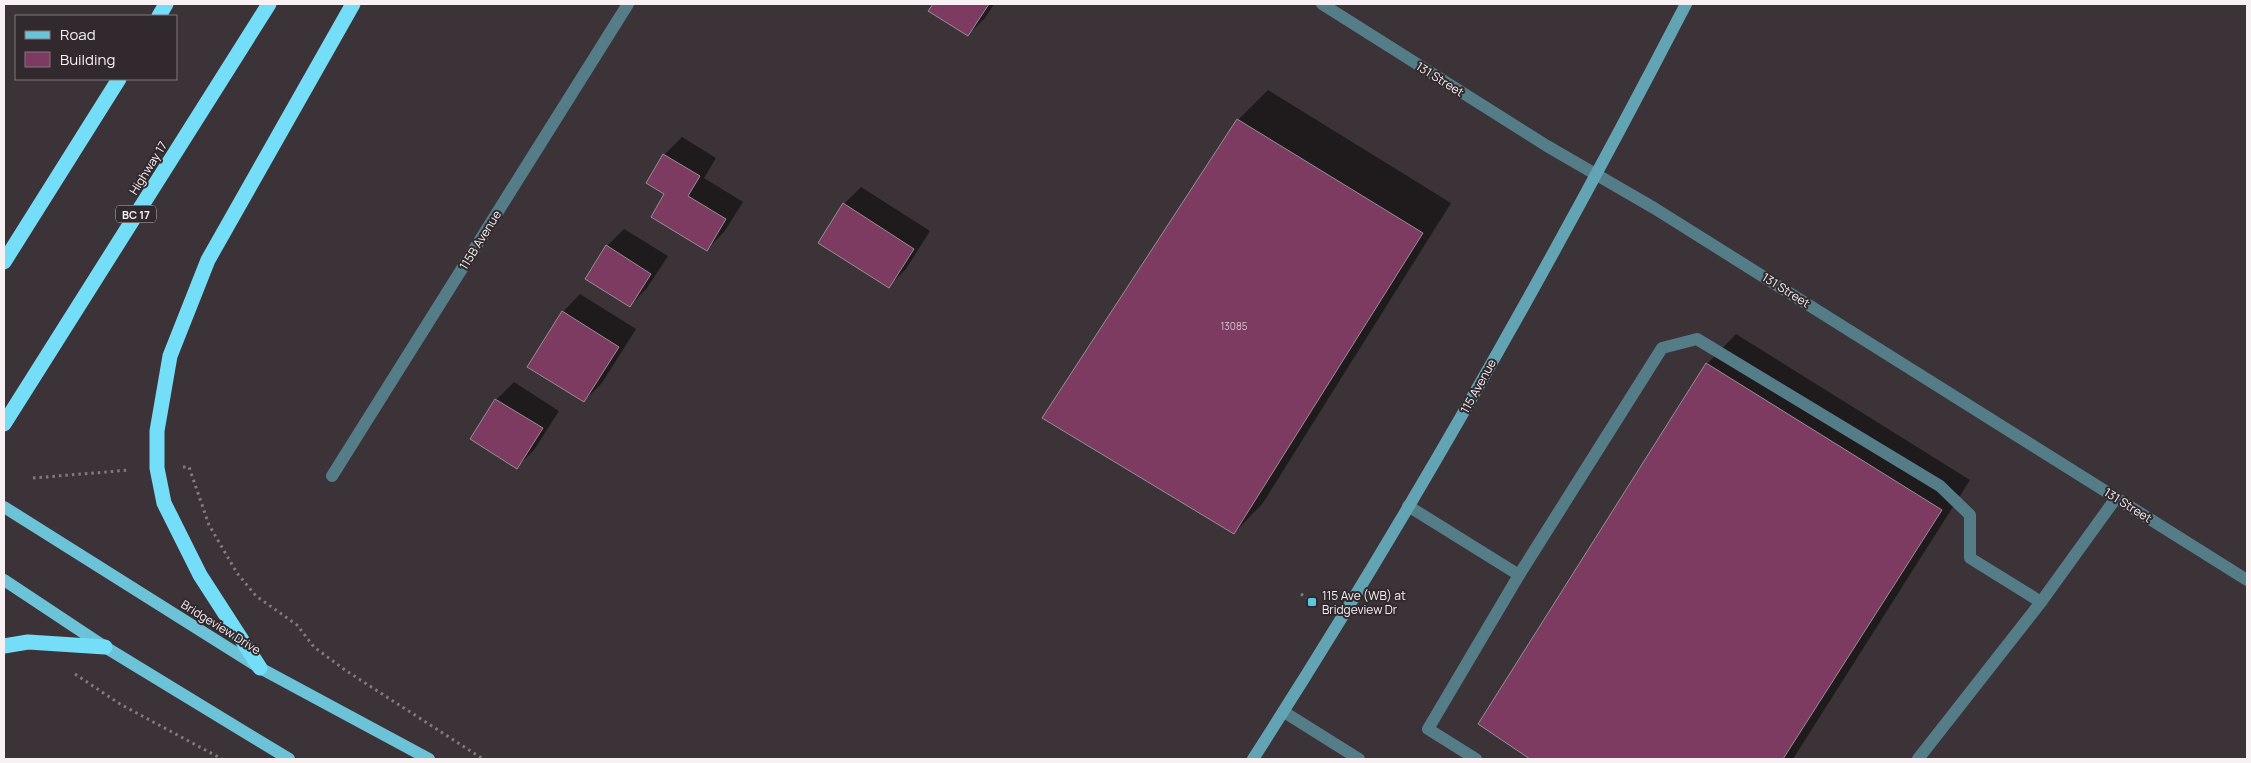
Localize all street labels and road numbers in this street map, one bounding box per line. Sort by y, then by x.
street label: 131 Street [1413,58,1467,101]
street label: Highway 17 [125,138,171,198]
road number: BC 17 [116,205,156,222]
street label: 115B Avenue [455,207,505,273]
street label: 131 Street [1759,269,1813,312]
street label: 115 Avenue [1456,356,1500,416]
street label: 131 Street [2101,484,2155,527]
street label: Bridgeview Drive [178,596,264,658]

